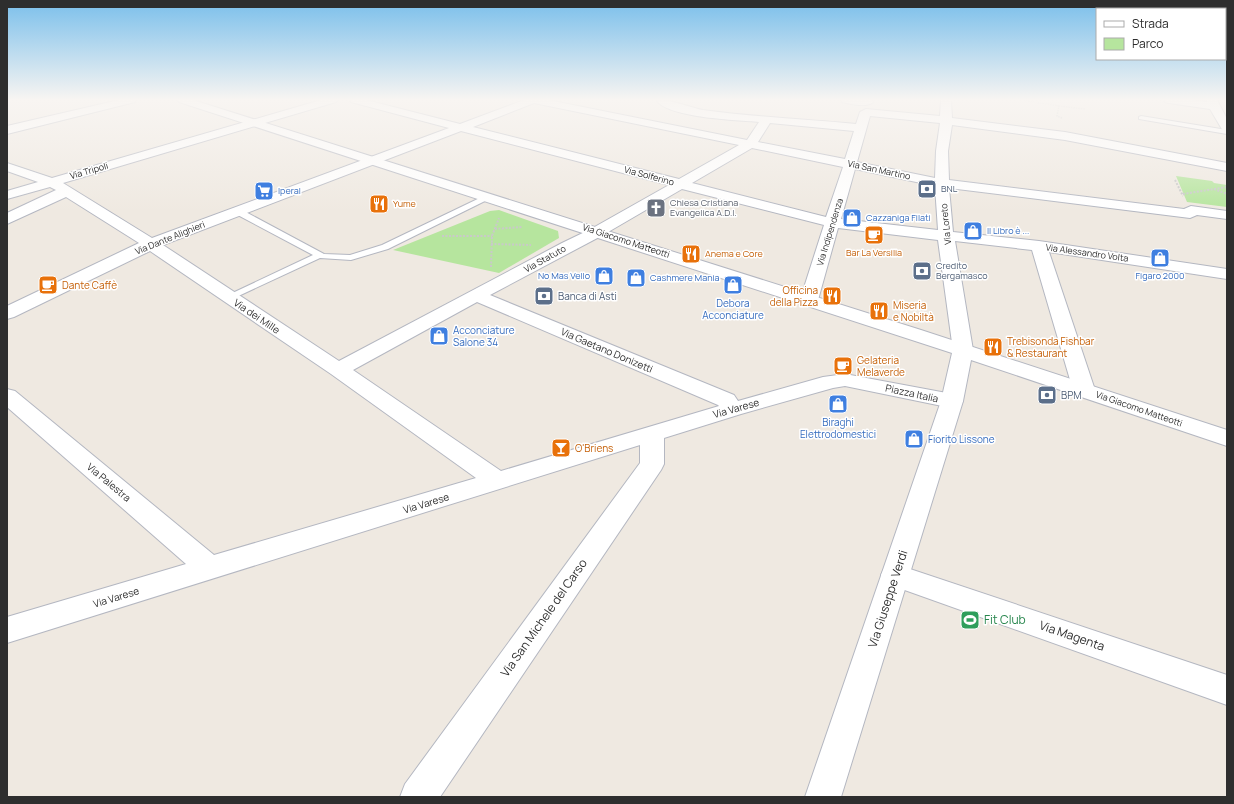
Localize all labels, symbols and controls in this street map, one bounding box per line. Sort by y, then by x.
legend [1096,8,1226,60]
text: Strada [1132,15,1169,32]
text: Parco [1132,35,1163,52]
street label: Via San Martino [846,156,912,183]
street label: Via Tripoli [68,159,110,182]
street label: Via Solferino [623,163,676,188]
bank icon: BNL [916,178,938,200]
supermarket icon: Iperal [253,180,275,202]
place label: BNL [941,182,958,195]
place label: Iperal [278,184,301,197]
restaurant icon: Yume [368,193,390,215]
place label: Chiesa Cristiana Evangelica A.D.I. [670,196,738,219]
street label: Via Indipendenza [813,196,846,267]
place label: Yume [393,197,416,210]
church icon: Chiesa Cristiana Evangelica A.D.I. [645,197,667,219]
street label: Via Loreto [937,203,954,245]
shop icon: Cazzaniga Filati [841,207,863,229]
place label: Cazzaniga Filati [866,211,931,224]
street label: Via Dante Alighieri [133,218,207,257]
street label: Via Giacomo Matteotti [581,220,671,261]
shop icon: Il Libro è ... [962,220,984,242]
cafe icon: Bar La Versilia [863,224,885,246]
place label: Il Libro è ... [987,224,1029,237]
street label: Via Alessandro Volta [1045,240,1129,265]
street label: Via Statuto [521,242,568,275]
restaurant icon: Anema e Core [680,243,702,265]
place label: Bar La Versilia [846,246,902,259]
place label: Anema e Core [705,247,763,260]
shop icon: Figaro 2000 [1149,247,1171,269]
place label: Credito Bergamasco [936,259,988,282]
bank icon: Credito Bergamasco [911,260,933,282]
shop icon: No Mas Vello [593,265,615,287]
shop icon: Cashmere Mania [625,267,647,289]
place label: No Mas Vello [538,269,590,282]
place label: Figaro 2000 [1136,269,1184,282]
place label: Cashmere Mania [650,271,720,284]
cafe icon: Dante Caffè [37,274,59,296]
shop icon: Debora Acconciature [722,274,744,296]
place label: Dante Caffè [62,278,117,292]
place label: Officina della Pizza [770,283,818,309]
bank icon: Banca di Asti [533,285,555,307]
restaurant icon: Officina della Pizza [821,285,843,307]
place label: Banca di Asti [558,289,617,303]
street label: Via dei Mille [231,295,283,337]
place label: Debora Acconciature [702,296,764,322]
place label: Miseria e Nobiltà [893,298,934,324]
restaurant icon: Miseria e Nobiltà [868,300,890,322]
place label: Acconciature Salone 34 [453,323,515,349]
street label: Via Gaetano Donizetti [559,324,655,376]
shop icon: Acconciature Salone 34 [428,325,450,347]
place label: Trebisonda Fishbar & Restaurant [1007,334,1095,360]
restaurant icon: Trebisonda Fishbar & Restaurant [982,336,1004,358]
place label: Gelateria Melaverde [857,353,905,379]
cafe icon: Gelateria Melaverde [832,355,854,377]
street label: Piazza Italia [884,381,940,405]
bank icon: BPM [1036,384,1058,406]
place label: BPM [1061,388,1082,402]
street label: Via Giacomo Matteotti [1094,388,1184,430]
shop icon: Biraghi Elettrodomestici [827,393,849,415]
street label: Via Varese [711,395,761,421]
place label: Biraghi Elettrodomestici [800,415,876,441]
shop icon: Fiorito Lissone [903,428,925,450]
place label: Fiorito Lissone [928,432,995,446]
bar icon: O'Briens [550,437,572,459]
place label: O'Briens [575,441,613,455]
street label: Via Palestra [84,459,134,505]
street label: Via Varese [401,489,451,517]
street label: Via Giuseppe Verdi [864,548,911,650]
street label: Via San Michele del Carso [496,555,591,680]
street label: Via Varese [91,583,141,611]
sports icon: Fit Club [959,609,981,631]
place label: Fit Club [984,611,1026,628]
street label: Via Magenta [1037,616,1107,655]

